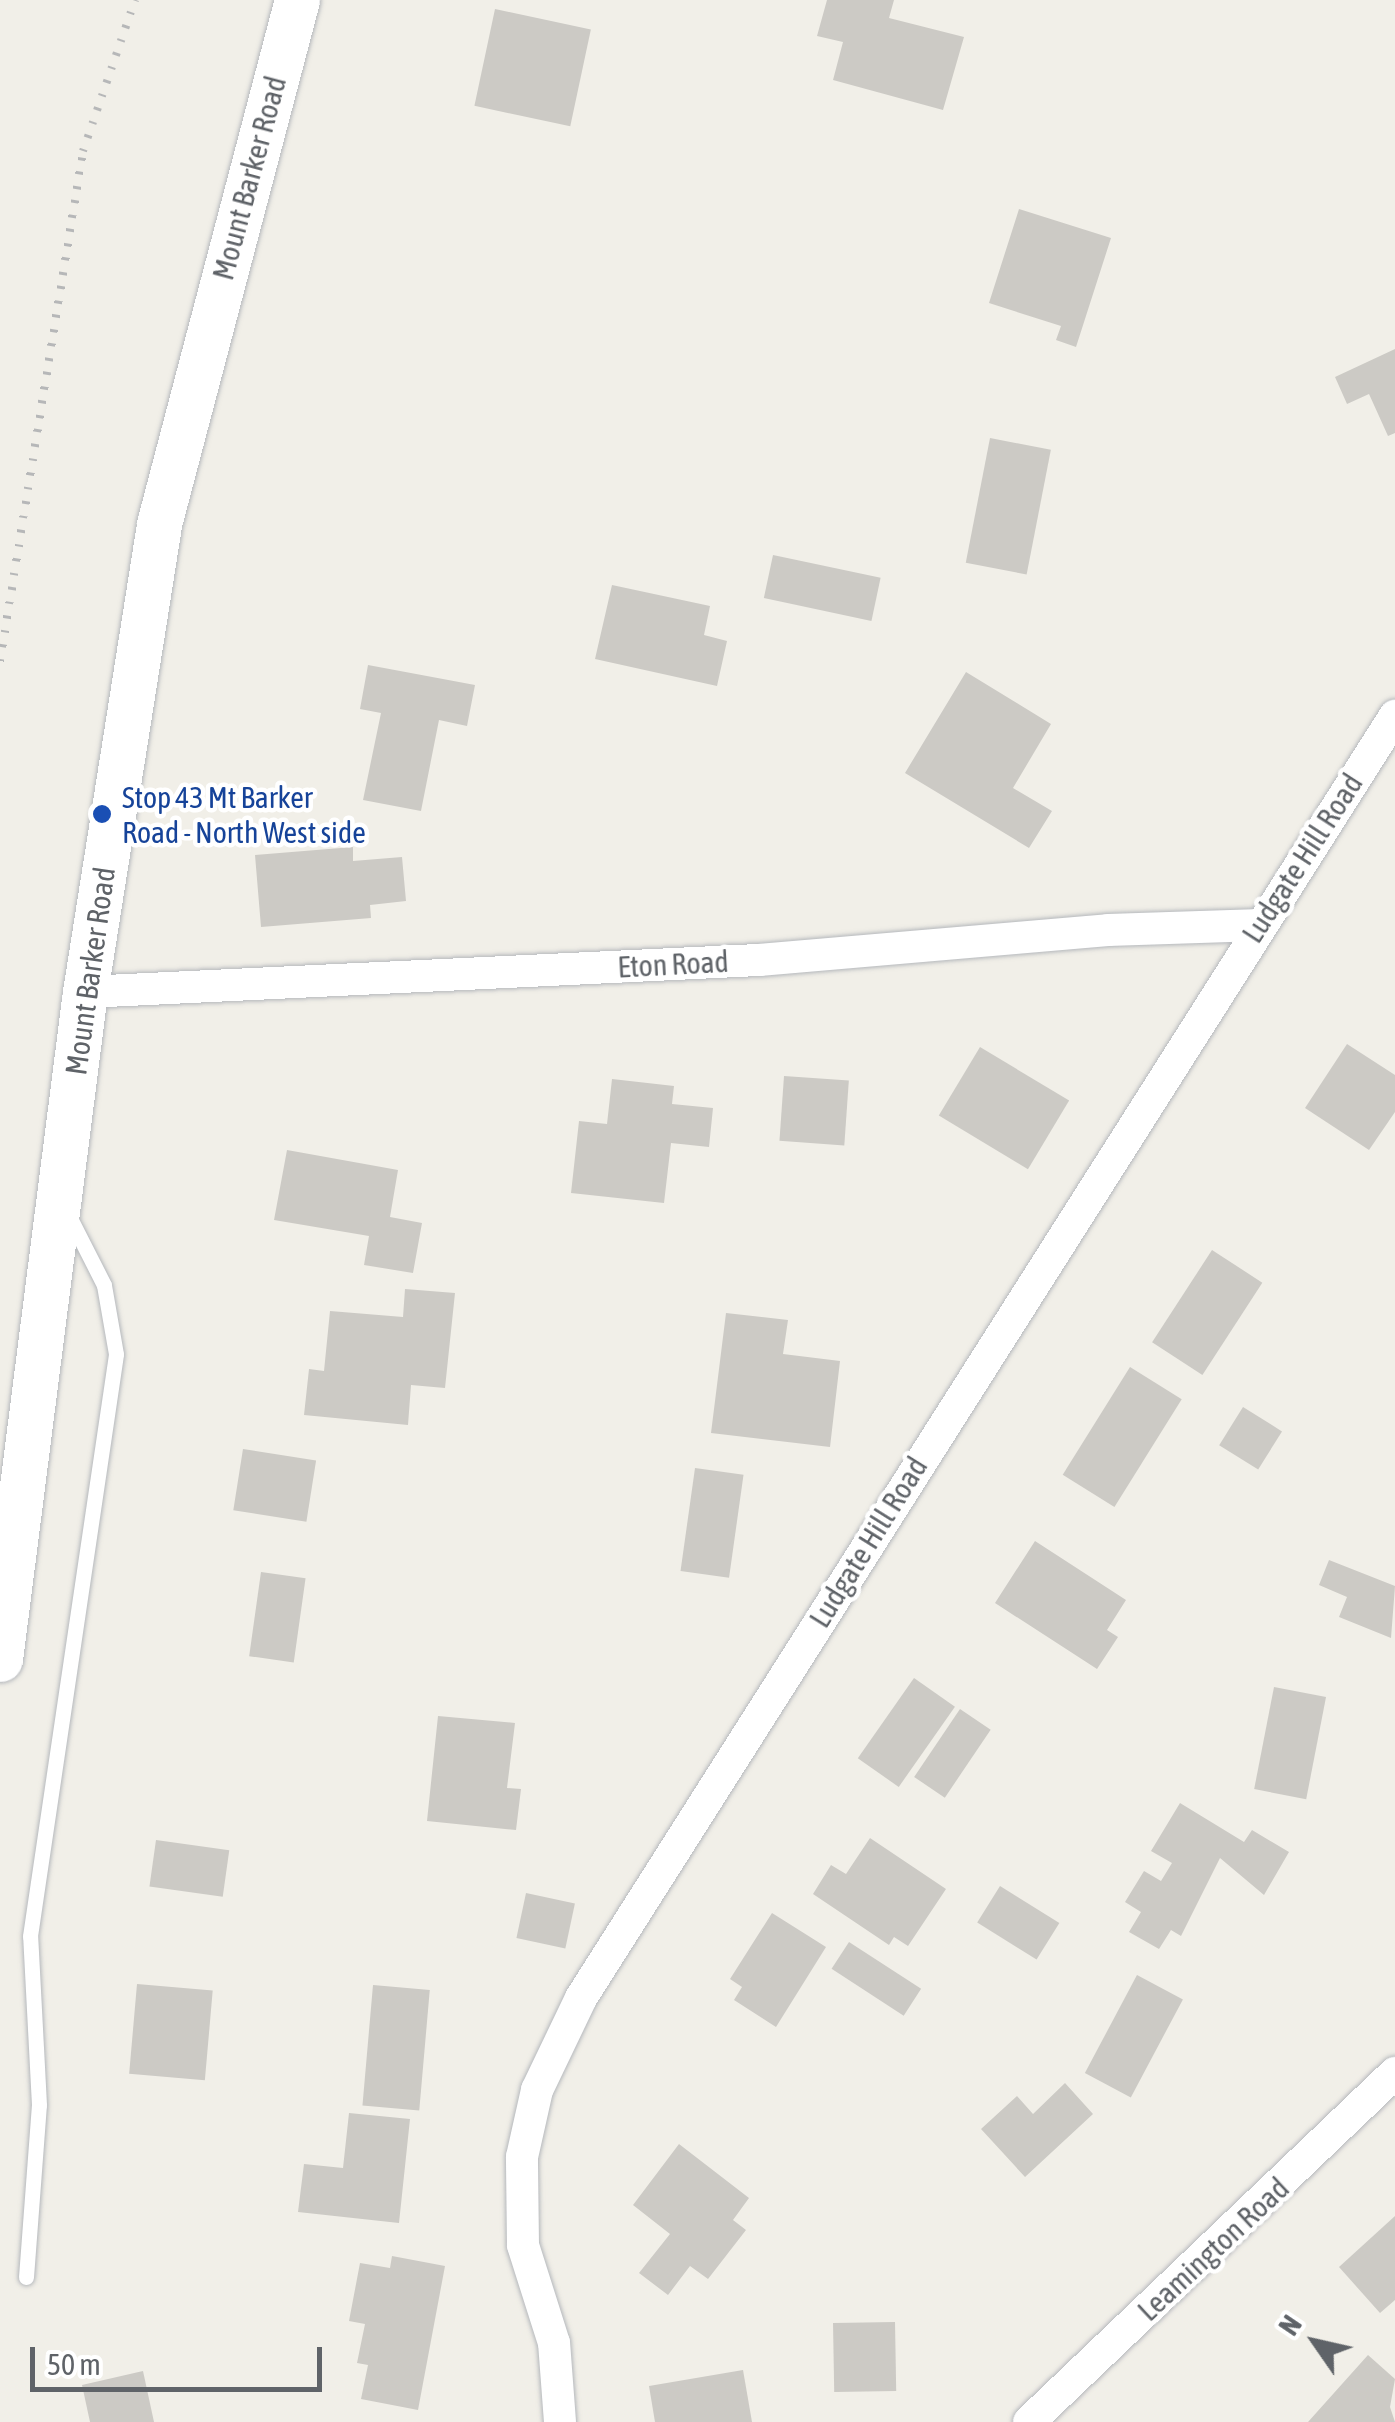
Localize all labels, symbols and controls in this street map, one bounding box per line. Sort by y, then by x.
street label: Mount Barker Road [205,72,293,284]
street label: Ludgate Hill Road [1234,767,1370,949]
place label: Stop 43 Mt Barker Road - North West side [122,779,366,850]
marker: Stop 43 Mt Barker Road - North West side [91,803,113,825]
street label: Mount Barker Road [58,865,122,1077]
street label: Eton Road [617,943,729,985]
street label: Ludgate Hill Road [801,1450,935,1634]
street label: Leamington Road [1130,2170,1296,2328]
north arrow [1265,2292,1365,2392]
text: N [1272,2309,1308,2341]
scale bar [35,2327,328,2389]
text: 50 m [47,2347,101,2381]

